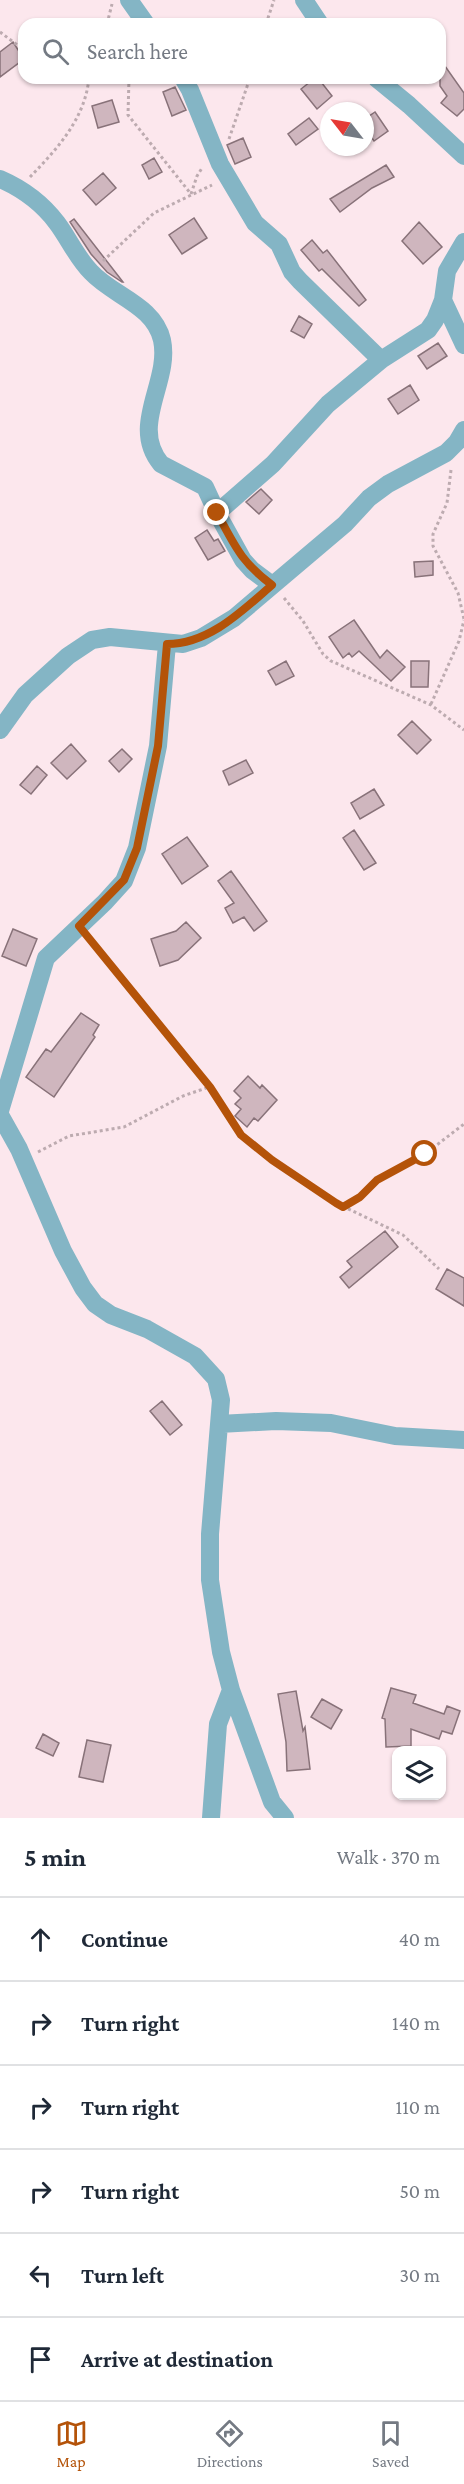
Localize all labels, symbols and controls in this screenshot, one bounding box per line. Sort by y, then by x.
search box [18,18,446,84]
icon: search [39,35,72,68]
text: Search here [87,39,188,64]
north arrow [320,102,374,156]
route end [203,499,229,525]
route start [411,1140,437,1166]
map controls [392,1746,446,1800]
button: layers [392,1746,446,1800]
text: 5 min [24,1843,86,1872]
text: Walk · 370 m [337,1846,440,1868]
icon: ahead [24,1923,57,1956]
text: Continue [81,1927,168,1952]
text: 40 m [399,1928,440,1950]
icon: right [24,2007,57,2040]
text: Turn right [81,2011,179,2036]
text: 140 m [392,2012,440,2034]
icon: right [24,2091,57,2124]
text: Turn right [81,2095,179,2120]
text: 110 m [396,2096,440,2118]
icon: right [24,2175,57,2208]
text: Turn right [81,2179,179,2204]
text: 50 m [399,2180,440,2202]
icon: left [24,2259,57,2292]
text: Turn left [81,2263,164,2288]
text: 30 m [399,2264,440,2286]
icon: arrive [24,2343,57,2376]
text: Arrive at destination [81,2347,273,2372]
tab: Map [55,2417,88,2470]
tab: Directions [197,2417,263,2470]
tab: Saved [372,2417,409,2470]

